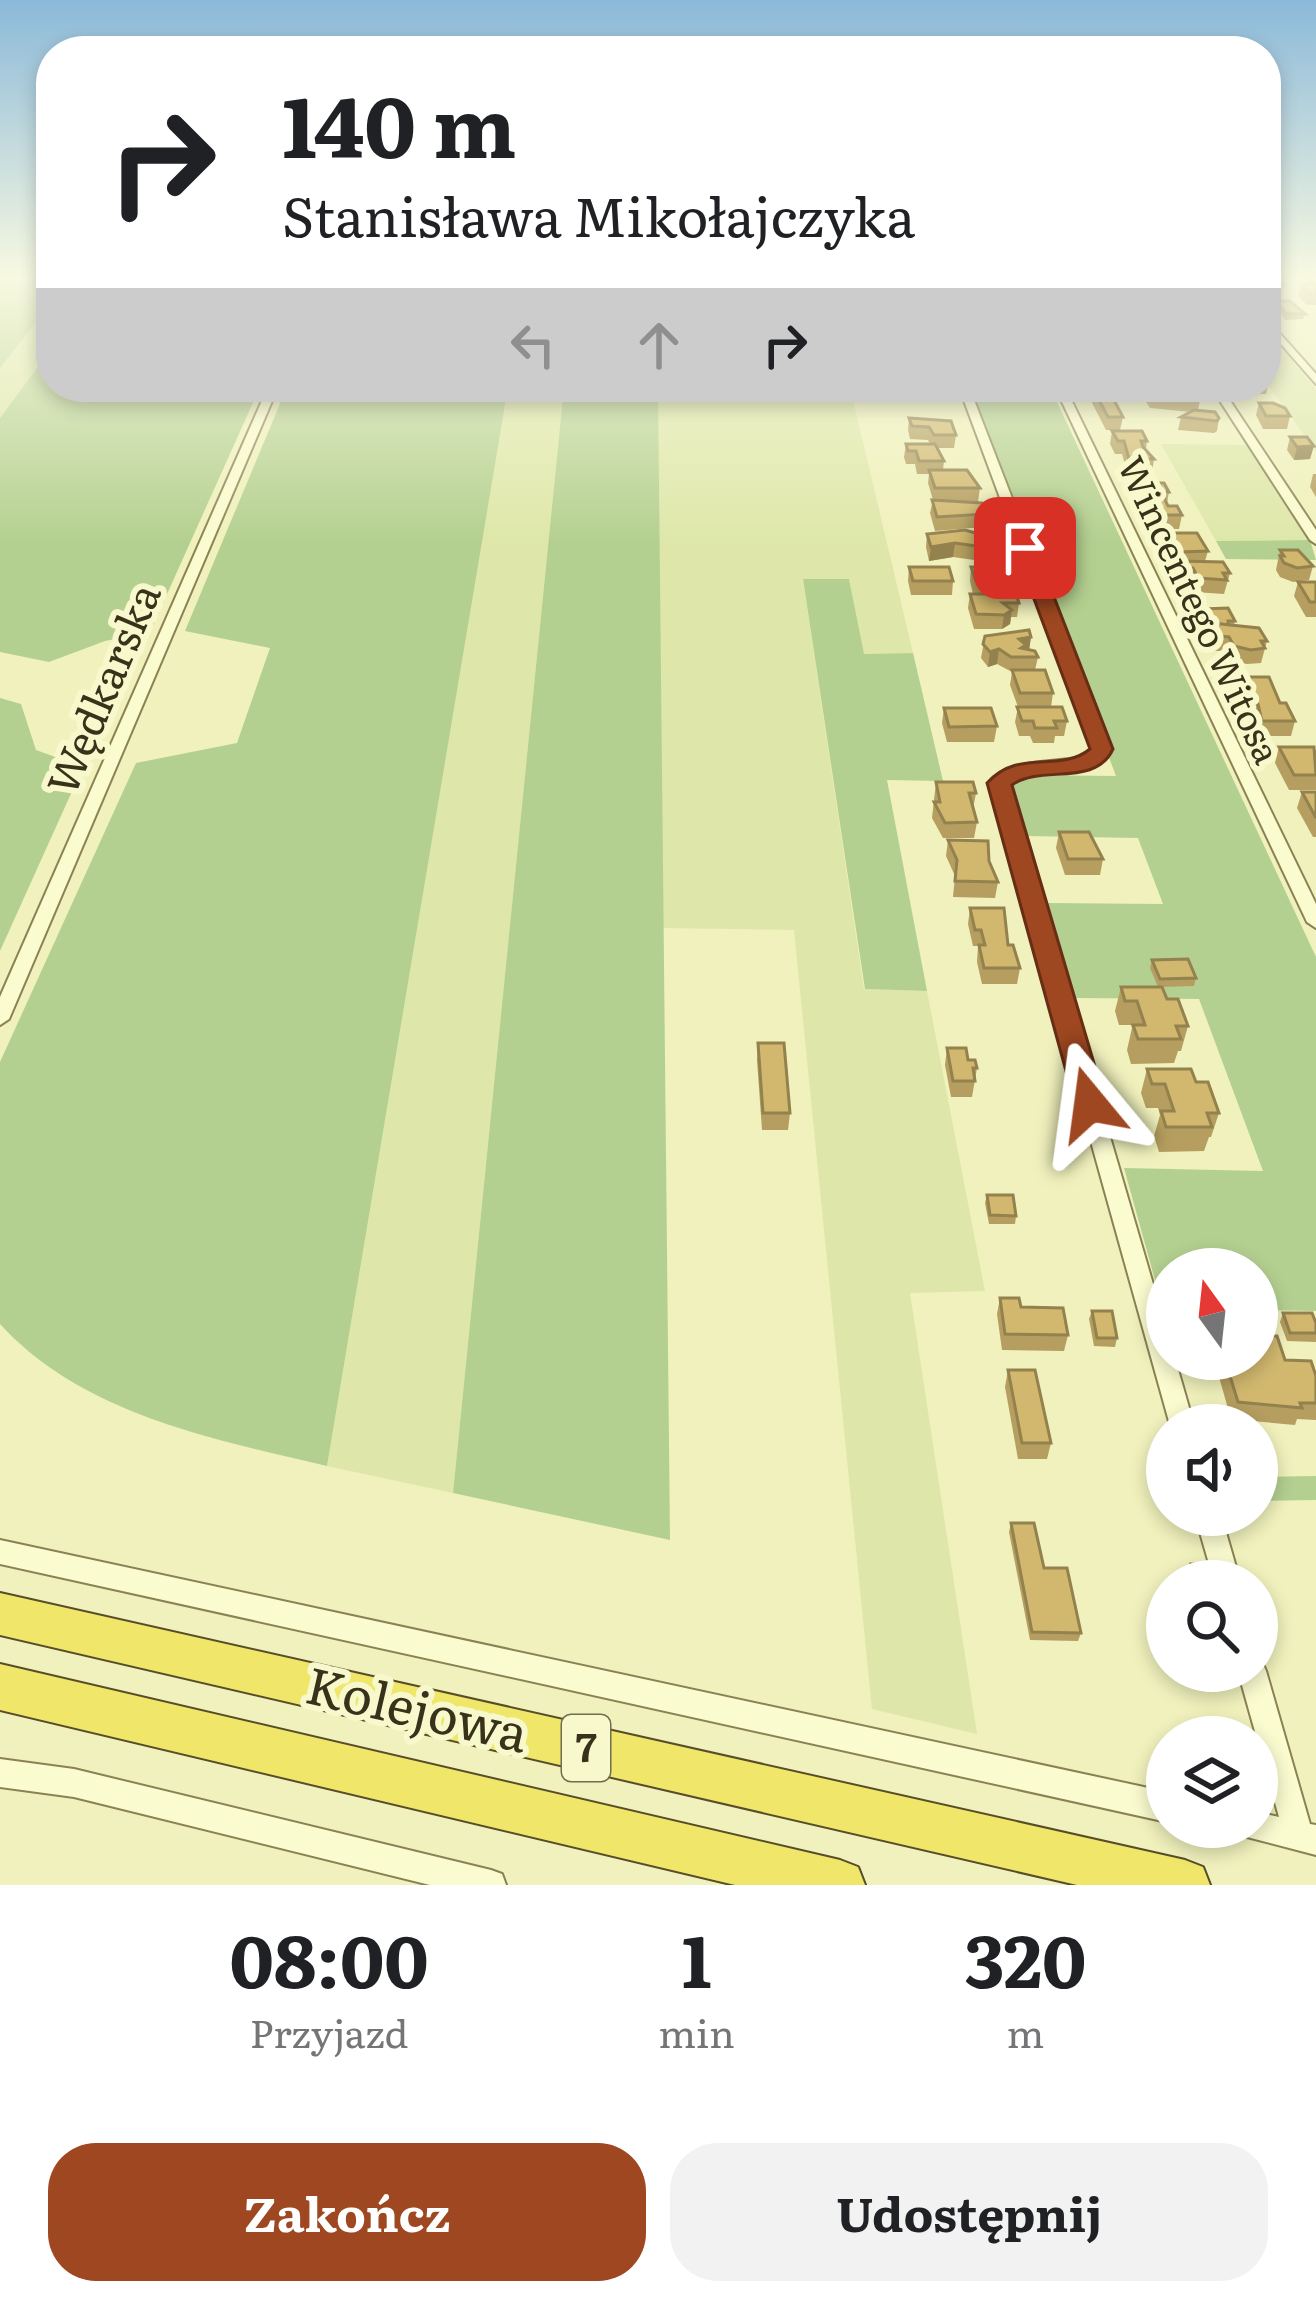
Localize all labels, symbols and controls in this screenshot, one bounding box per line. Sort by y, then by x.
text: 140 m [282,59,517,184]
icon: right [84,84,240,240]
text: Stanisława Mikołajczyka [282,173,915,254]
icon: left [500,312,566,378]
icon: ahead [626,312,692,378]
icon: right [752,312,818,378]
street label: Wincentego Witosa [1107,446,1296,772]
pin [974,497,1076,599]
icon: arrive [992,515,1058,581]
street label: Wędkarska [29,572,174,803]
position arrow [1027,1041,1153,1167]
north arrow [1146,1248,1278,1380]
map controls [1146,1248,1278,1848]
button: sound [1146,1404,1278,1536]
button: search [1146,1560,1278,1692]
street label: Kolejowa [299,1644,537,1769]
road number: 7 [562,1715,610,1781]
button: layers [1146,1716,1278,1848]
text: 08:00 [230,1903,429,2010]
text: 1 [682,1903,712,2010]
text: 320 [964,1903,1086,2010]
text: Przyjazd [250,2002,408,2060]
text: min [658,2002,735,2060]
text: m [1007,2002,1044,2060]
button: Zakończ [48,2143,646,2281]
button: Udostępnij [670,2143,1268,2281]

